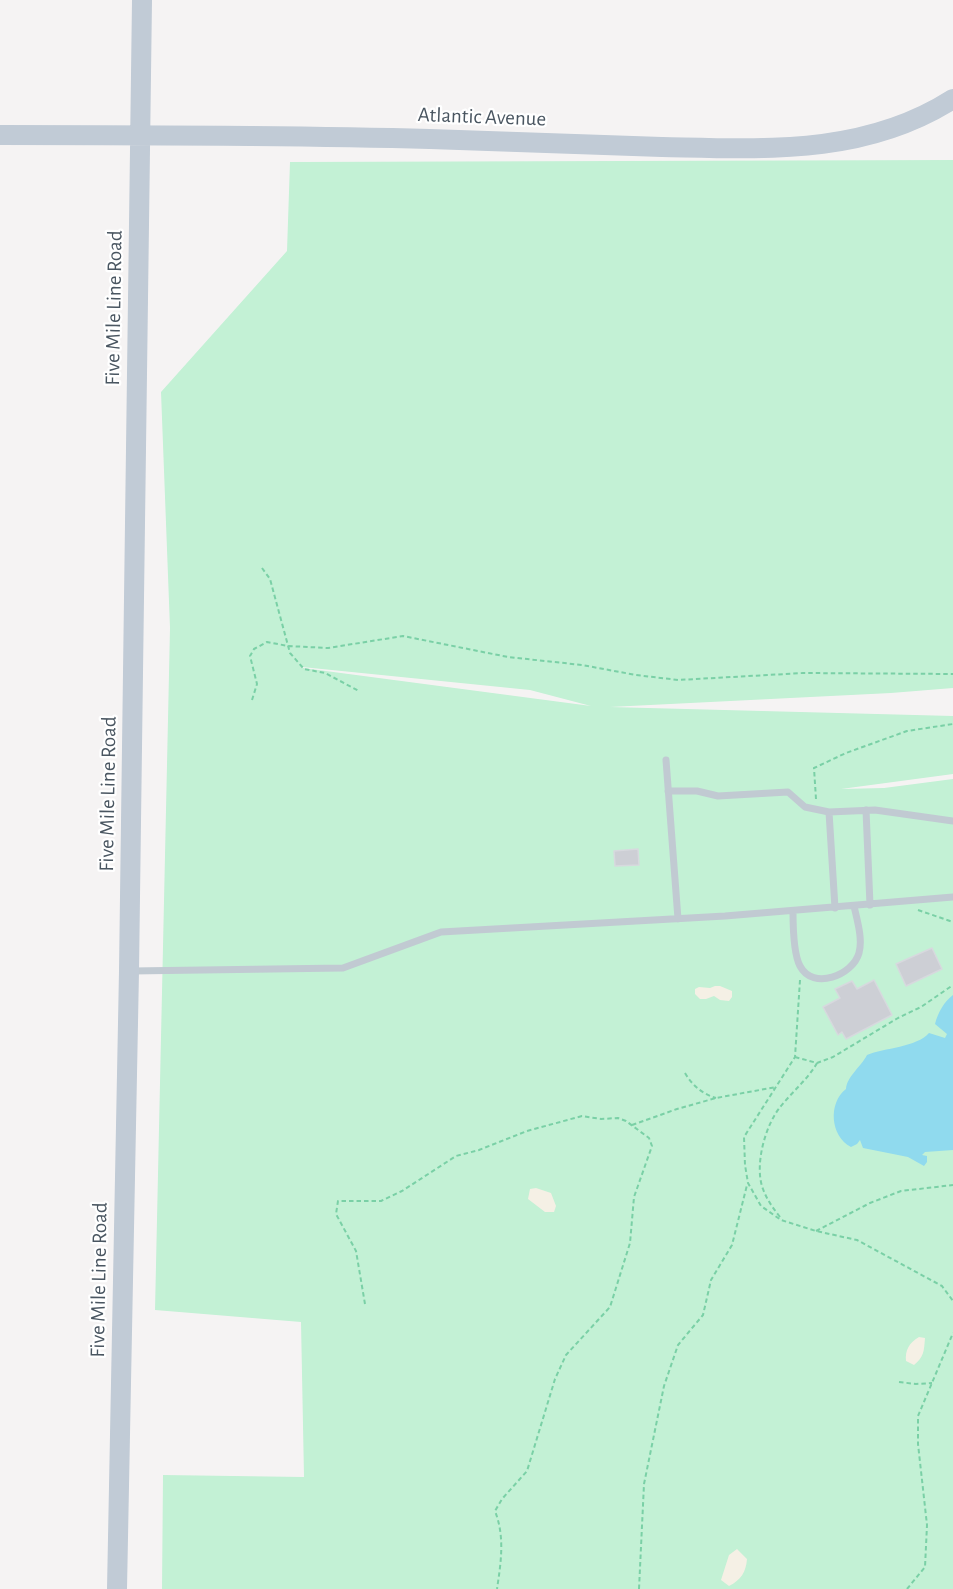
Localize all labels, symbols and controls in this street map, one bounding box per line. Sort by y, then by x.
street label: Atlantic Avenue [417,102,547,132]
street label: Five Mile Line Road [100,230,128,386]
street label: Five Mile Line Road [94,716,122,872]
street label: Five Mile Line Road [85,1202,113,1358]

